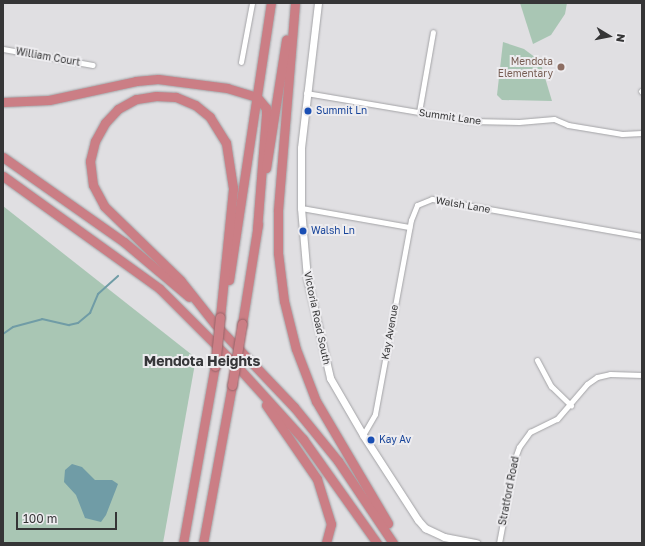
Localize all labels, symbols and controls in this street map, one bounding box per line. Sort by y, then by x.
north arrow [589,16,629,56]
text: N [614,33,628,43]
street label: William Court [15,45,81,69]
place label: Mendota Elementary [498,55,553,78]
marker: Mendota Elementary [556,62,566,72]
place label: Summit Ln [316,105,367,117]
marker: Summit Ln [303,106,313,116]
street label: Summit Lane [418,107,482,127]
street label: Walsh Lane [435,194,491,216]
place label: Walsh Ln [311,225,355,237]
marker: Walsh Ln [298,226,308,236]
street label: Victoria Road South [301,270,333,366]
street label: Kay Avenue [379,304,401,360]
district label: Mendota Heights [144,353,260,369]
place label: Kay Av [379,434,411,446]
marker: Kay Av [366,435,376,445]
street label: Stratford Road [496,455,522,527]
scale bar [18,504,119,530]
text: 100 m [23,511,57,526]

